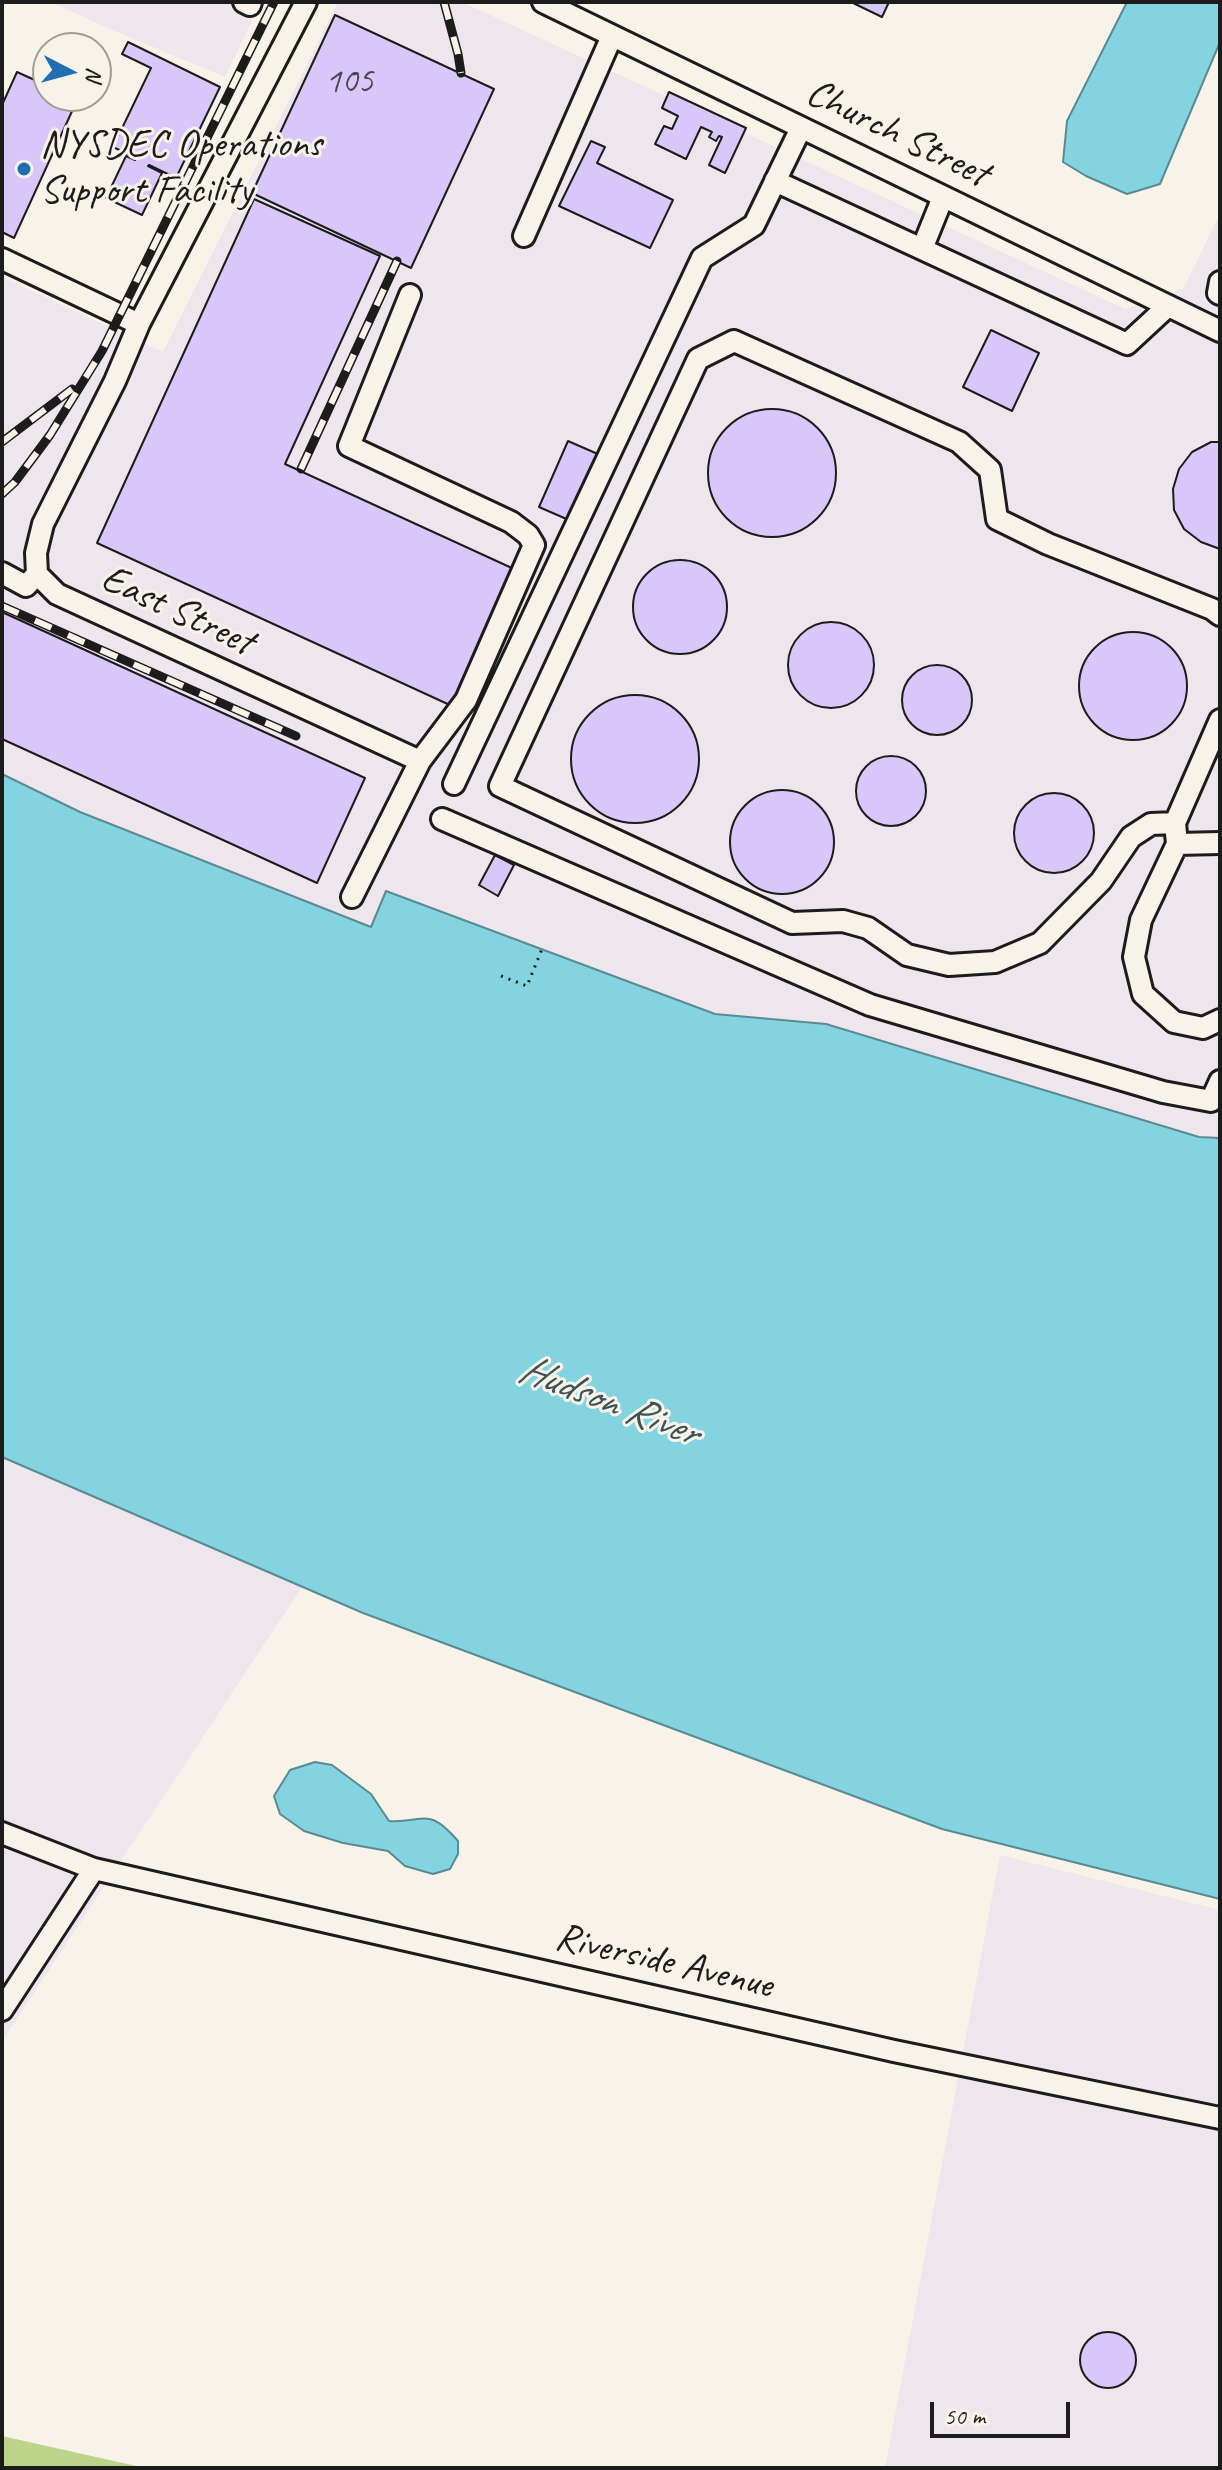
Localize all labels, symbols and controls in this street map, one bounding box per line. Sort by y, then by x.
north arrow [32,32,112,112]
house number: 105 [325,61,373,105]
text: N [79,66,109,83]
street label: Church Street [798,69,996,199]
place label: NYSDEC Operations Support Facility [40,122,322,216]
marker: NYSDEC Operations Support Facility [15,160,33,178]
street label: East Street [93,555,261,667]
water label: Hudson River [511,1345,705,1459]
street label: Riverside Avenue [551,1914,777,2010]
scale bar [934,2386,1074,2436]
text: 50 m [944,2401,985,2431]

